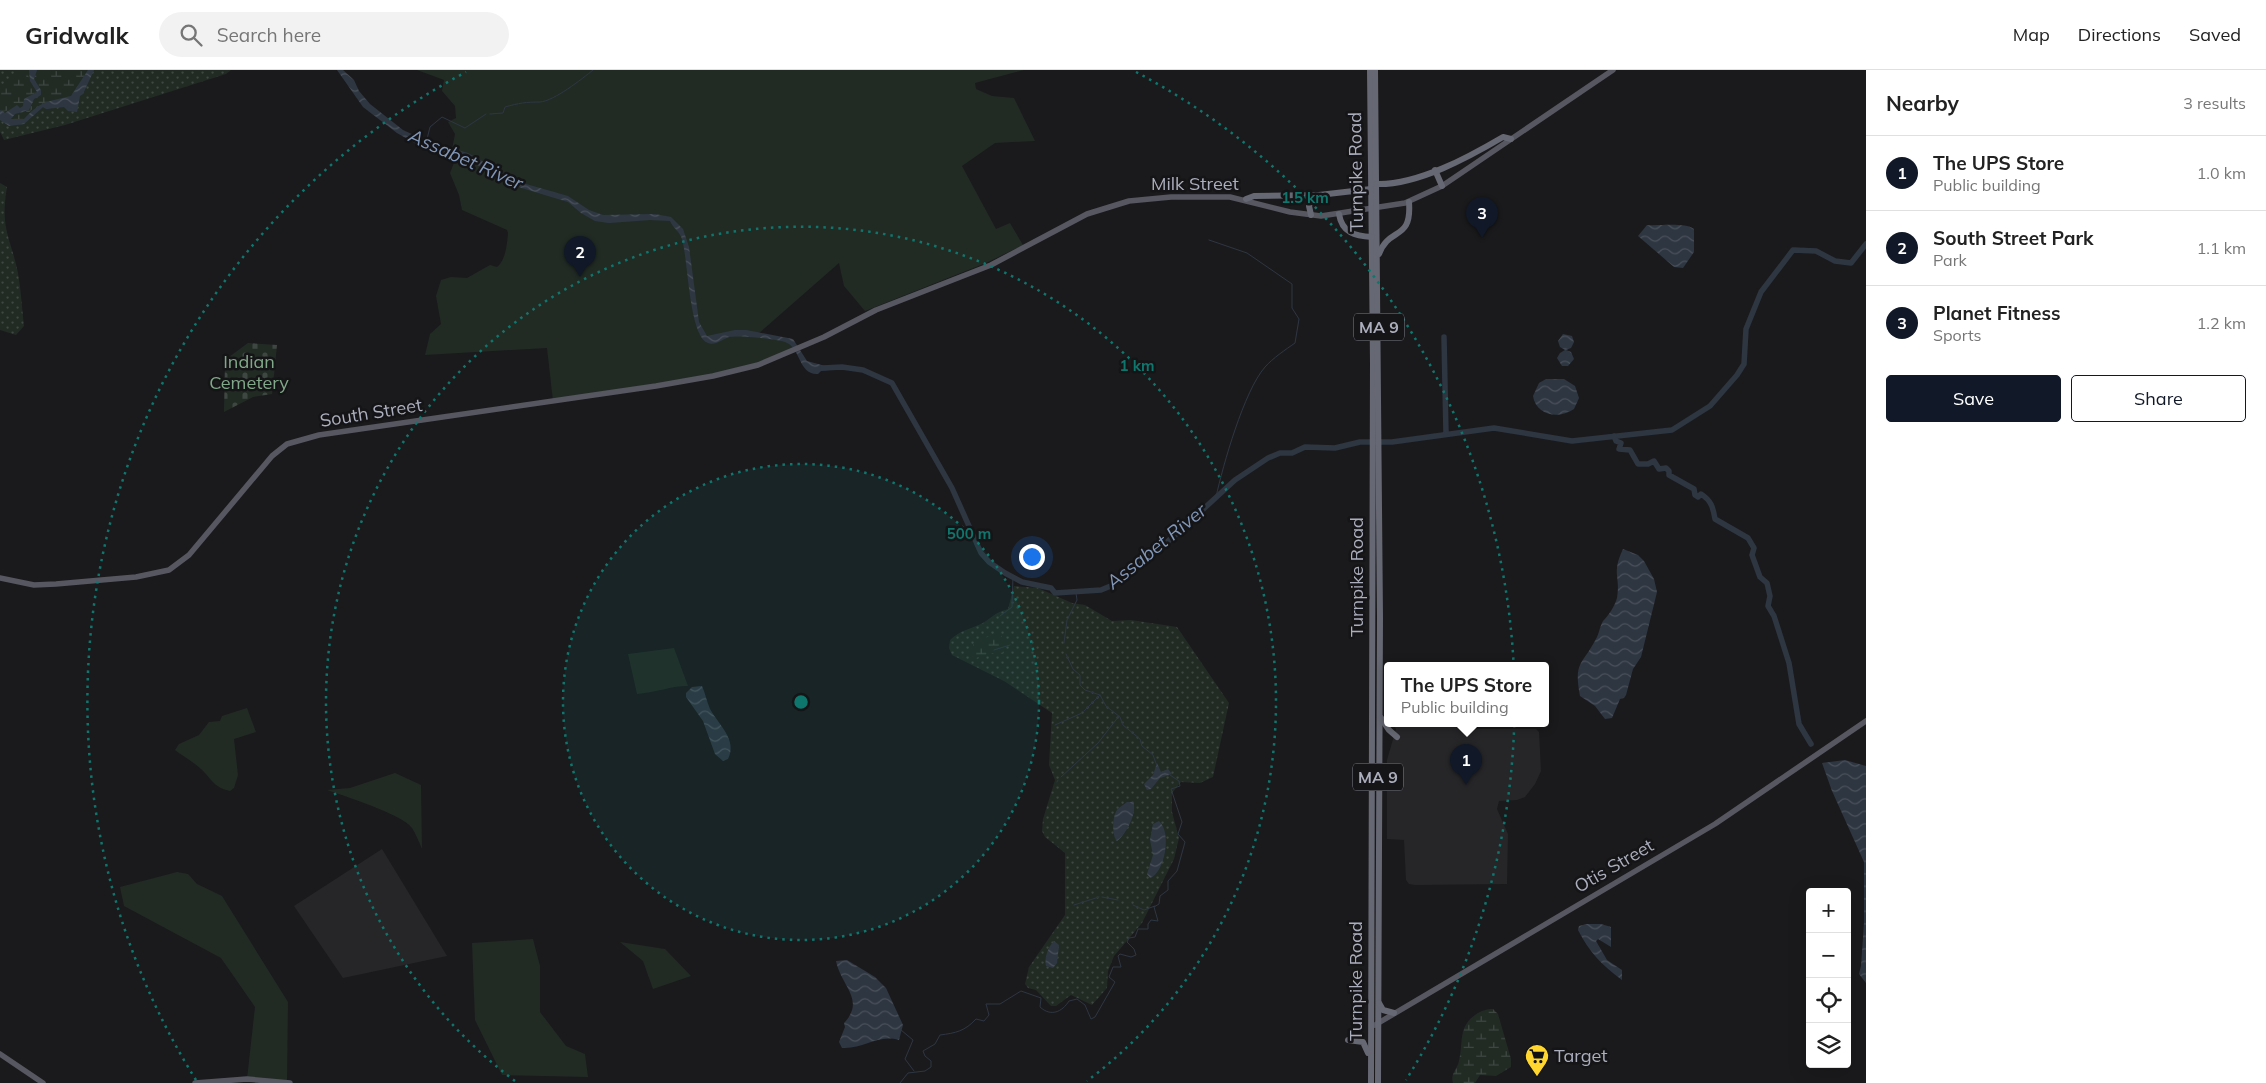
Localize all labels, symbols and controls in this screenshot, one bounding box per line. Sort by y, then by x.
search box [159,12,509,57]
text: Gridwalk [25,20,129,50]
icon: search [177,21,205,49]
text: Search here [217,23,321,47]
text: Map [2013,23,2050,46]
text: Directions [2078,23,2161,46]
text: Saved [2189,23,2241,46]
text: Nearby [1886,90,1959,116]
text: 3 results [2183,93,2246,113]
street label: Turnpike Road [1343,112,1368,232]
water label: Assabet River [404,123,528,195]
text: The UPS Store [1933,151,2064,175]
text: 1 [1897,163,1907,183]
text: 1.0 km [2197,163,2246,183]
street label: Milk Street [1151,172,1239,195]
text: Public building [1933,175,2041,195]
text: 1.5 km [1281,188,1329,207]
pin: 3 [1466,197,1498,238]
text: South Street Park [1933,226,2094,250]
pin: 2 [564,236,596,277]
text: 2 [1897,238,1907,258]
text: 1.1 km [2197,238,2246,258]
text: Park [1933,250,1967,270]
text: Planet Fitness [1933,301,2061,325]
road number: MA 9 [1354,313,1404,340]
text: 3 [1897,313,1907,333]
text: 1.2 km [2197,313,2246,333]
text: Sports [1933,325,1981,345]
park label: Indian Cemetery [209,350,289,394]
text: 1 km [1120,356,1154,375]
button: Save [1886,375,2061,422]
button: Share [2071,375,2246,422]
street label: South Street [318,393,424,432]
water label: Assabet River [1100,498,1212,594]
street label: Turnpike Road [1345,517,1368,637]
text: 500 m [947,524,991,543]
your location [1019,544,1045,570]
popup [1384,662,1549,727]
text: The UPS Store [1401,673,1532,697]
centre of rings [792,693,810,711]
text: Public building [1401,697,1509,717]
pin: 1 [1450,744,1482,785]
road number: MA 9 [1353,764,1403,790]
street label: Otis Street [1570,834,1658,897]
map controls [1806,888,1851,1068]
button: + [1806,888,1851,933]
street label: Turnpike Road [1344,921,1367,1041]
button: − [1806,933,1851,978]
button: locate [1806,978,1851,1023]
button: layers [1806,1023,1851,1068]
supermarket icon: Target [1524,1043,1550,1077]
place label: Target [1554,1044,1608,1067]

